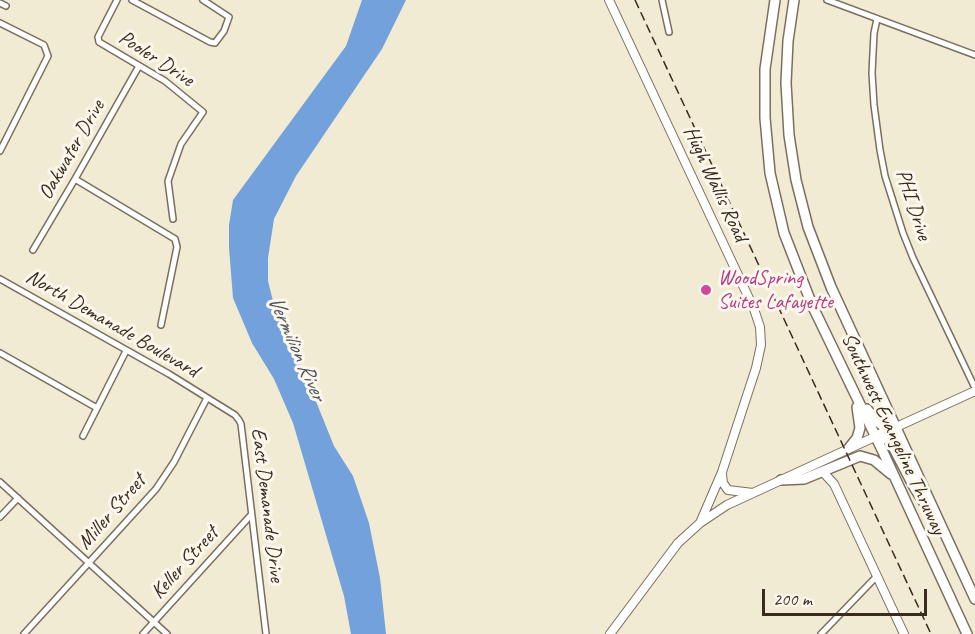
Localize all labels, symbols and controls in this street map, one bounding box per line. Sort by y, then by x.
street label: Pooler Drive [114,25,198,93]
street label: Oakwater Drive [33,96,111,204]
street label: Hugh Wallis Road [677,122,753,246]
street label: PHI Drive [890,166,936,244]
street label: North Demanade Boulevard [21,264,203,384]
place label: WoodSpring Suites Lafayette [718,265,833,315]
marker: WoodSpring Suites Lafayette [699,283,713,297]
water label: Vermilion River [261,291,331,405]
street label: Southwest Evangeline Thruway [835,329,951,539]
street label: East Demanade Drive [245,427,289,583]
street label: Miller Street [72,469,152,555]
street label: Keller Street [146,522,224,604]
scale bar [765,577,930,615]
text: 200 m [773,588,812,610]

